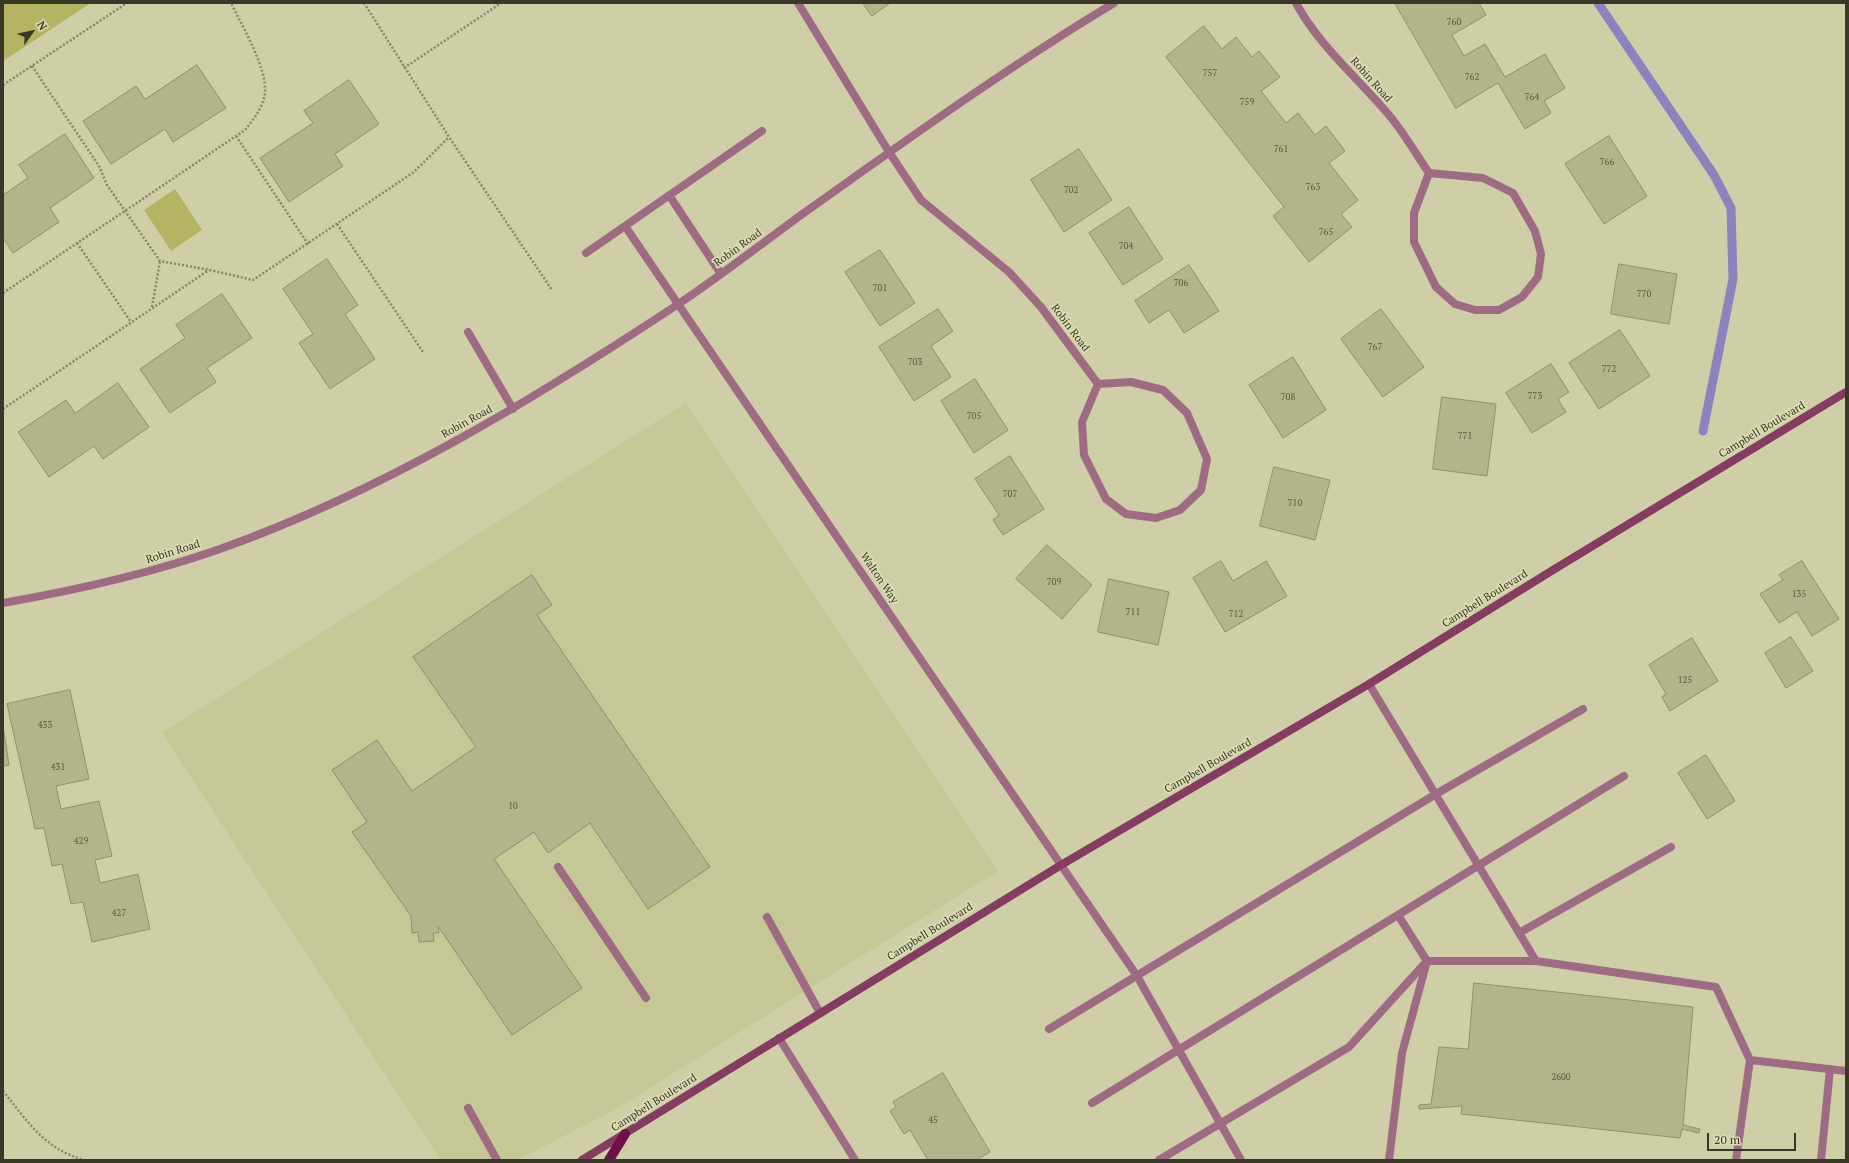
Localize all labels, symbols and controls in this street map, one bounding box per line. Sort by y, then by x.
north arrow [12,12,52,52]
house number: 760 [1447,17,1461,27]
text: N [34,18,50,33]
street label: Robin Road [1347,55,1395,105]
house number: 757 [1203,68,1217,78]
house number: 762 [1465,72,1479,82]
house number: 764 [1525,92,1539,102]
house number: 759 [1240,97,1254,107]
house number: 761 [1274,144,1288,154]
house number: 766 [1600,157,1614,167]
house number: 763 [1306,182,1320,192]
house number: 702 [1064,185,1078,195]
street label: Robin Road [711,226,765,270]
house number: 765 [1319,227,1333,237]
house number: 704 [1119,241,1133,251]
house number: 706 [1174,278,1188,288]
house number: 701 [873,283,887,293]
house number: 770 [1637,289,1651,299]
street label: Robin Road [1048,302,1092,354]
house number: 767 [1368,342,1382,352]
house number: 703 [908,357,922,367]
house number: 772 [1602,364,1616,374]
house number: 773 [1528,391,1542,401]
house number: 708 [1281,392,1295,402]
street label: Campbell Boulevard [1716,399,1808,461]
street label: Robin Road [439,403,495,441]
house number: 705 [967,411,981,421]
house number: 771 [1458,431,1472,441]
house number: 707 [1003,489,1017,499]
house number: 710 [1288,498,1302,508]
street label: Robin Road [144,538,202,566]
street label: Walton Way [857,550,901,606]
street label: Campbell Boulevard [1440,567,1530,631]
house number: 709 [1047,577,1061,587]
house number: 135 [1792,589,1806,599]
house number: 711 [1126,607,1140,617]
house number: 712 [1229,609,1243,619]
house number: 125 [1678,675,1692,685]
house number: 433 [38,720,52,730]
street label: Campbell Boulevard [1162,736,1254,796]
house number: 431 [51,762,65,772]
house number: 10 [508,801,518,811]
house number: 429 [74,836,88,846]
street label: Campbell Boulevard [885,900,975,964]
house number: 427 [112,908,126,918]
street label: Campbell Boulevard [609,1071,699,1135]
house number: 2600 [1551,1072,1571,1082]
house number: 45 [928,1115,938,1125]
scale bar [1709,1125,1798,1151]
text: 20 m [1714,1132,1740,1147]

